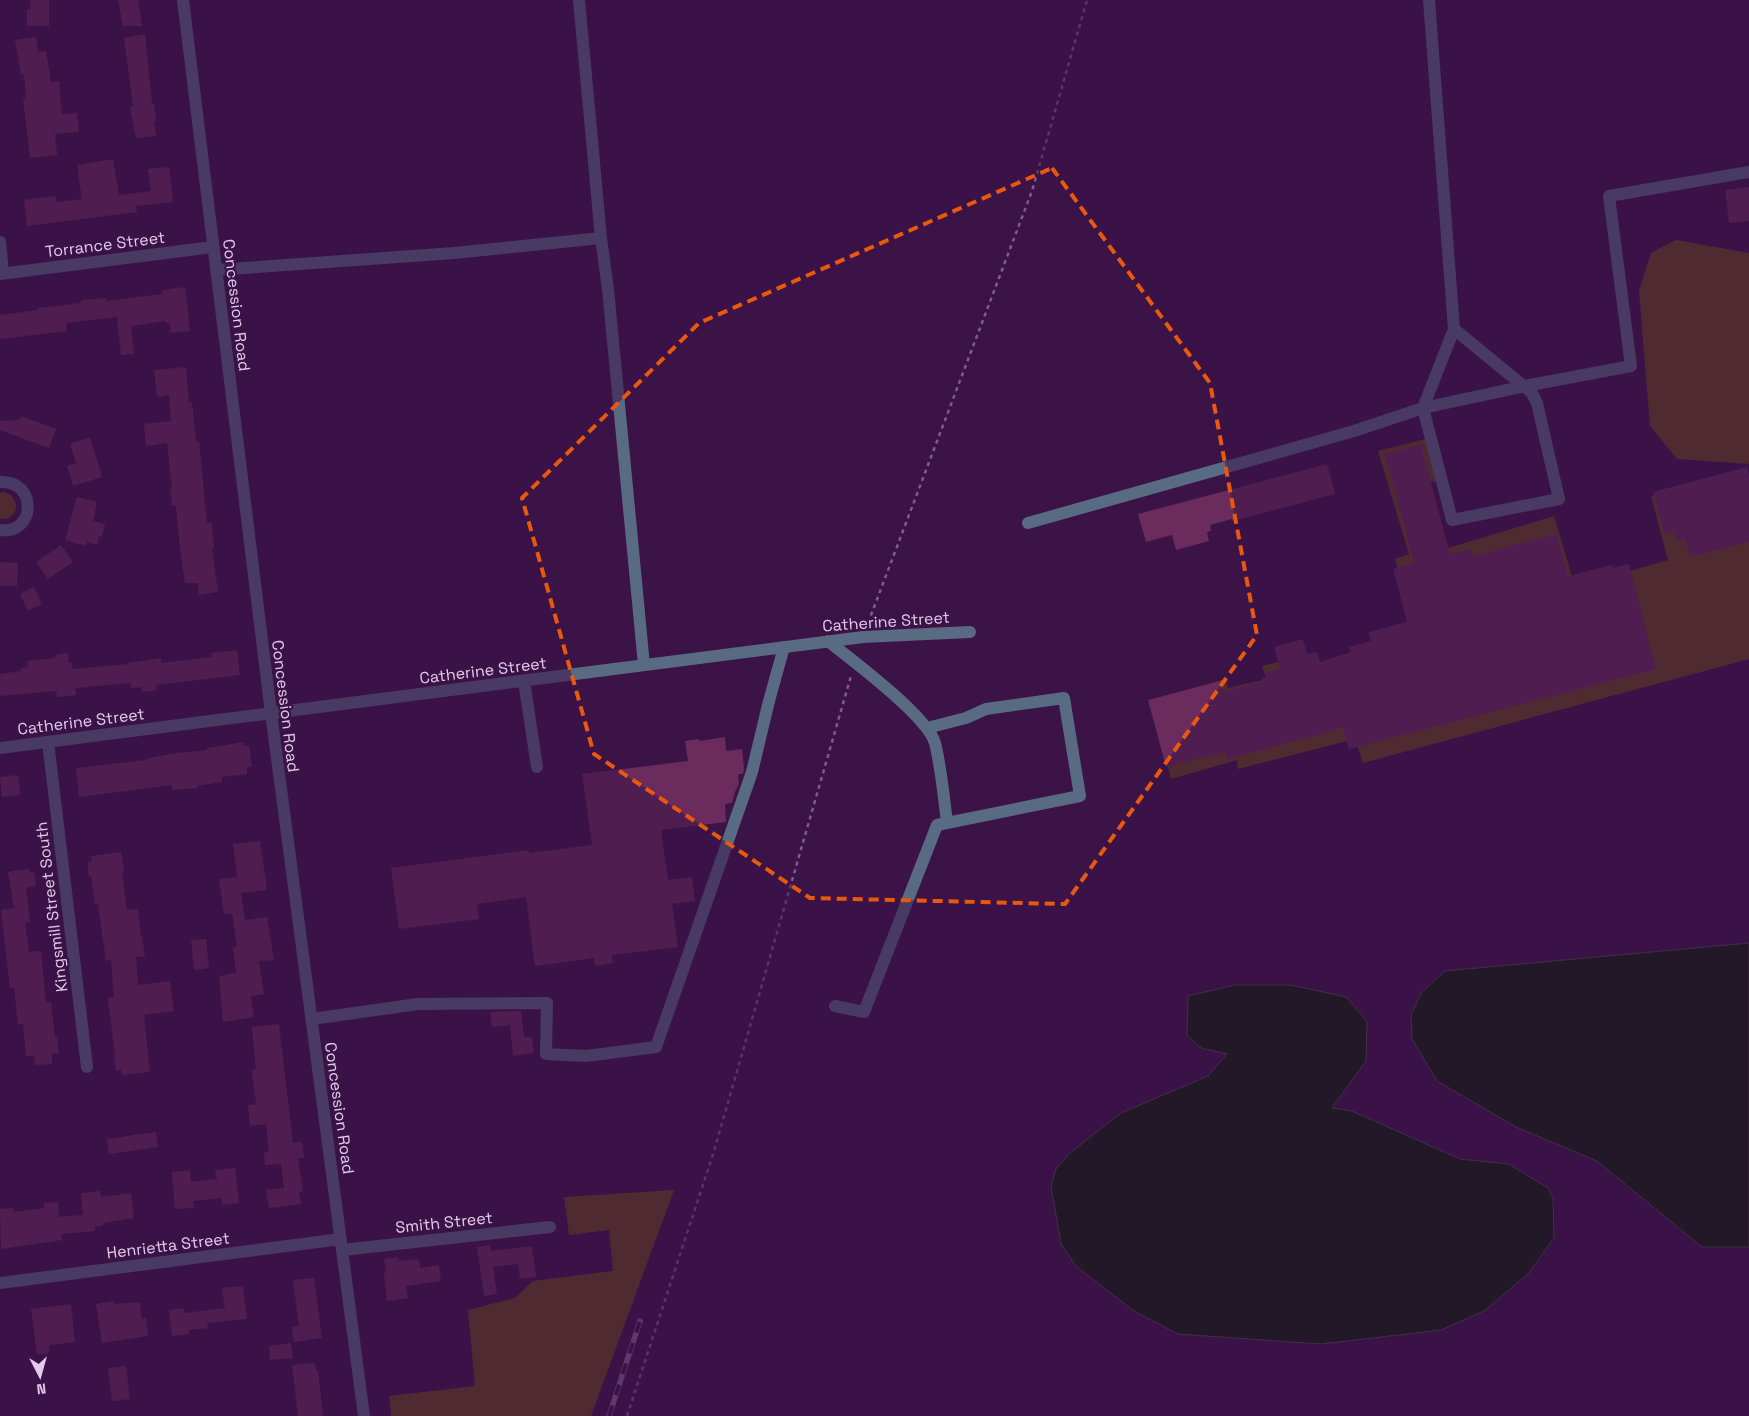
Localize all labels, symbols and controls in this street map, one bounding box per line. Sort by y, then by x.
street label: Torrance Street [44,227,166,262]
street label: Concession Road [218,238,255,372]
street label: Catherine Street [822,607,951,636]
street label: Concession Road [267,639,304,773]
street label: Catherine Street [418,652,548,689]
street label: Catherine Street [16,703,146,740]
street label: Kingsmill Street South [31,821,72,993]
street label: Concession Road [320,1041,359,1175]
street label: Smith Street [394,1207,494,1238]
street label: Henrietta Street [105,1228,231,1263]
north arrow [15,1351,65,1401]
text: N [36,1379,47,1398]

